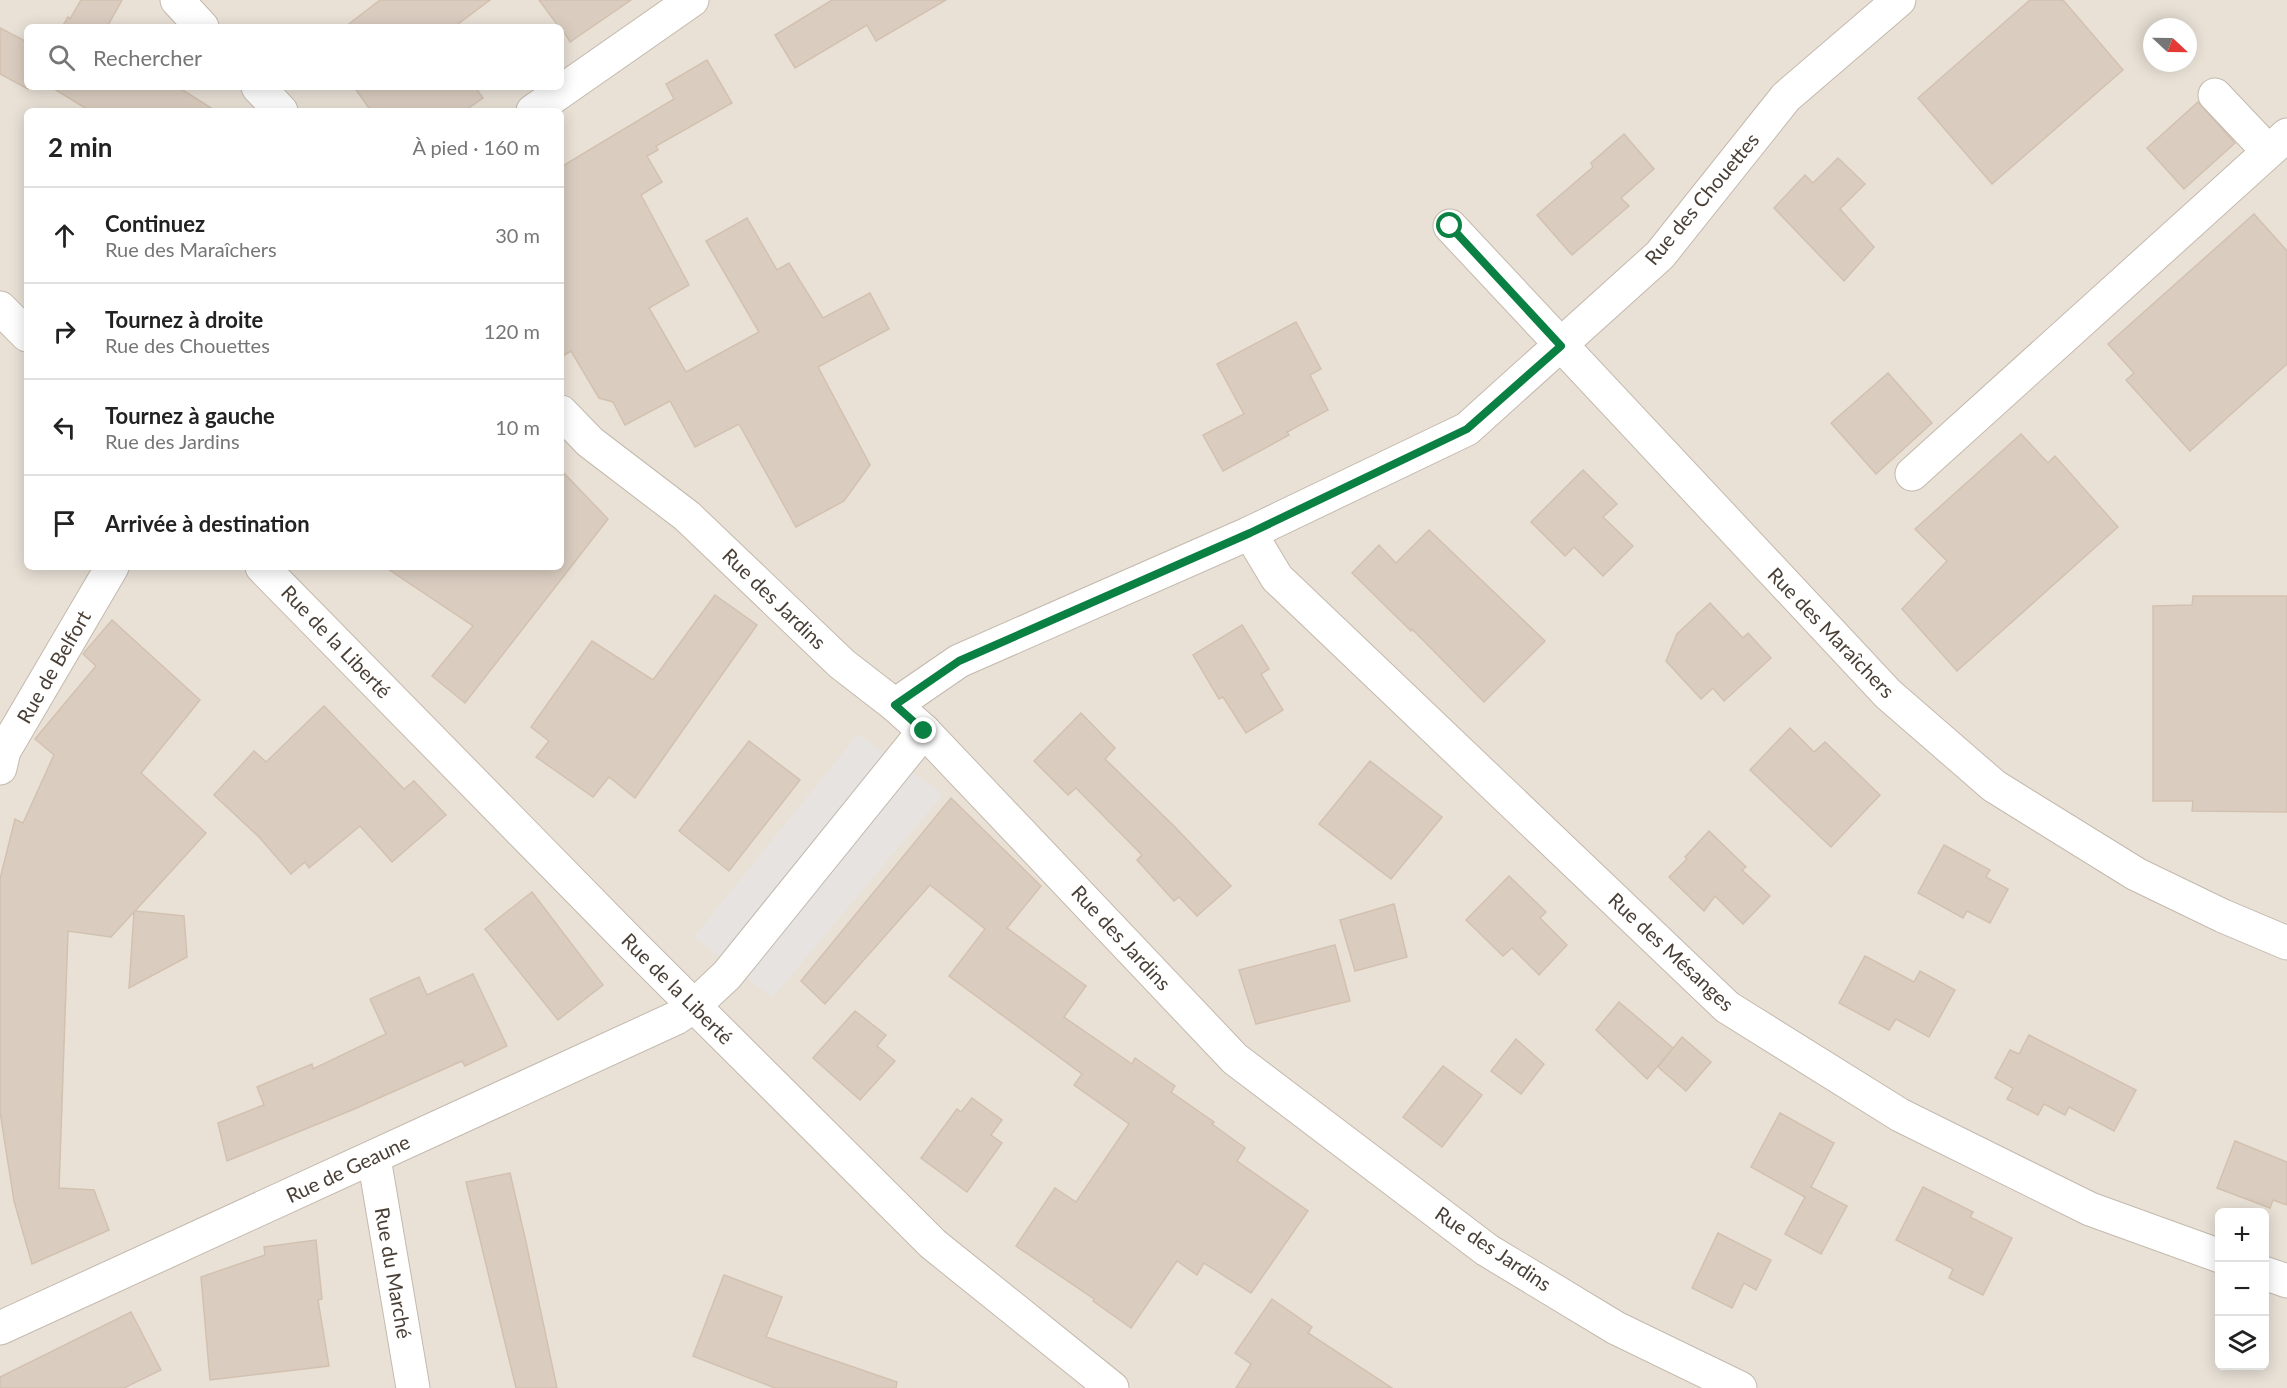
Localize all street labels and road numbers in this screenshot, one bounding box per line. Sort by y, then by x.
street label: Rue des Chouettes [1639,128,1763,269]
street label: Rue des Jardins [718,543,831,654]
street label: Rue des Maraîchers [1763,562,1900,702]
street label: Rue de la Liberté [277,580,397,703]
street label: Rue de Belfort [11,606,95,727]
street label: Rue des Jardins [1067,880,1176,995]
street label: Rue des Mésanges [1604,887,1739,1015]
street label: Rue de la Liberté [617,928,738,1049]
street label: Rue de Geaune [282,1129,413,1207]
street label: Rue des Jardins [1431,1201,1556,1296]
street label: Rue du Marché [371,1205,417,1340]

